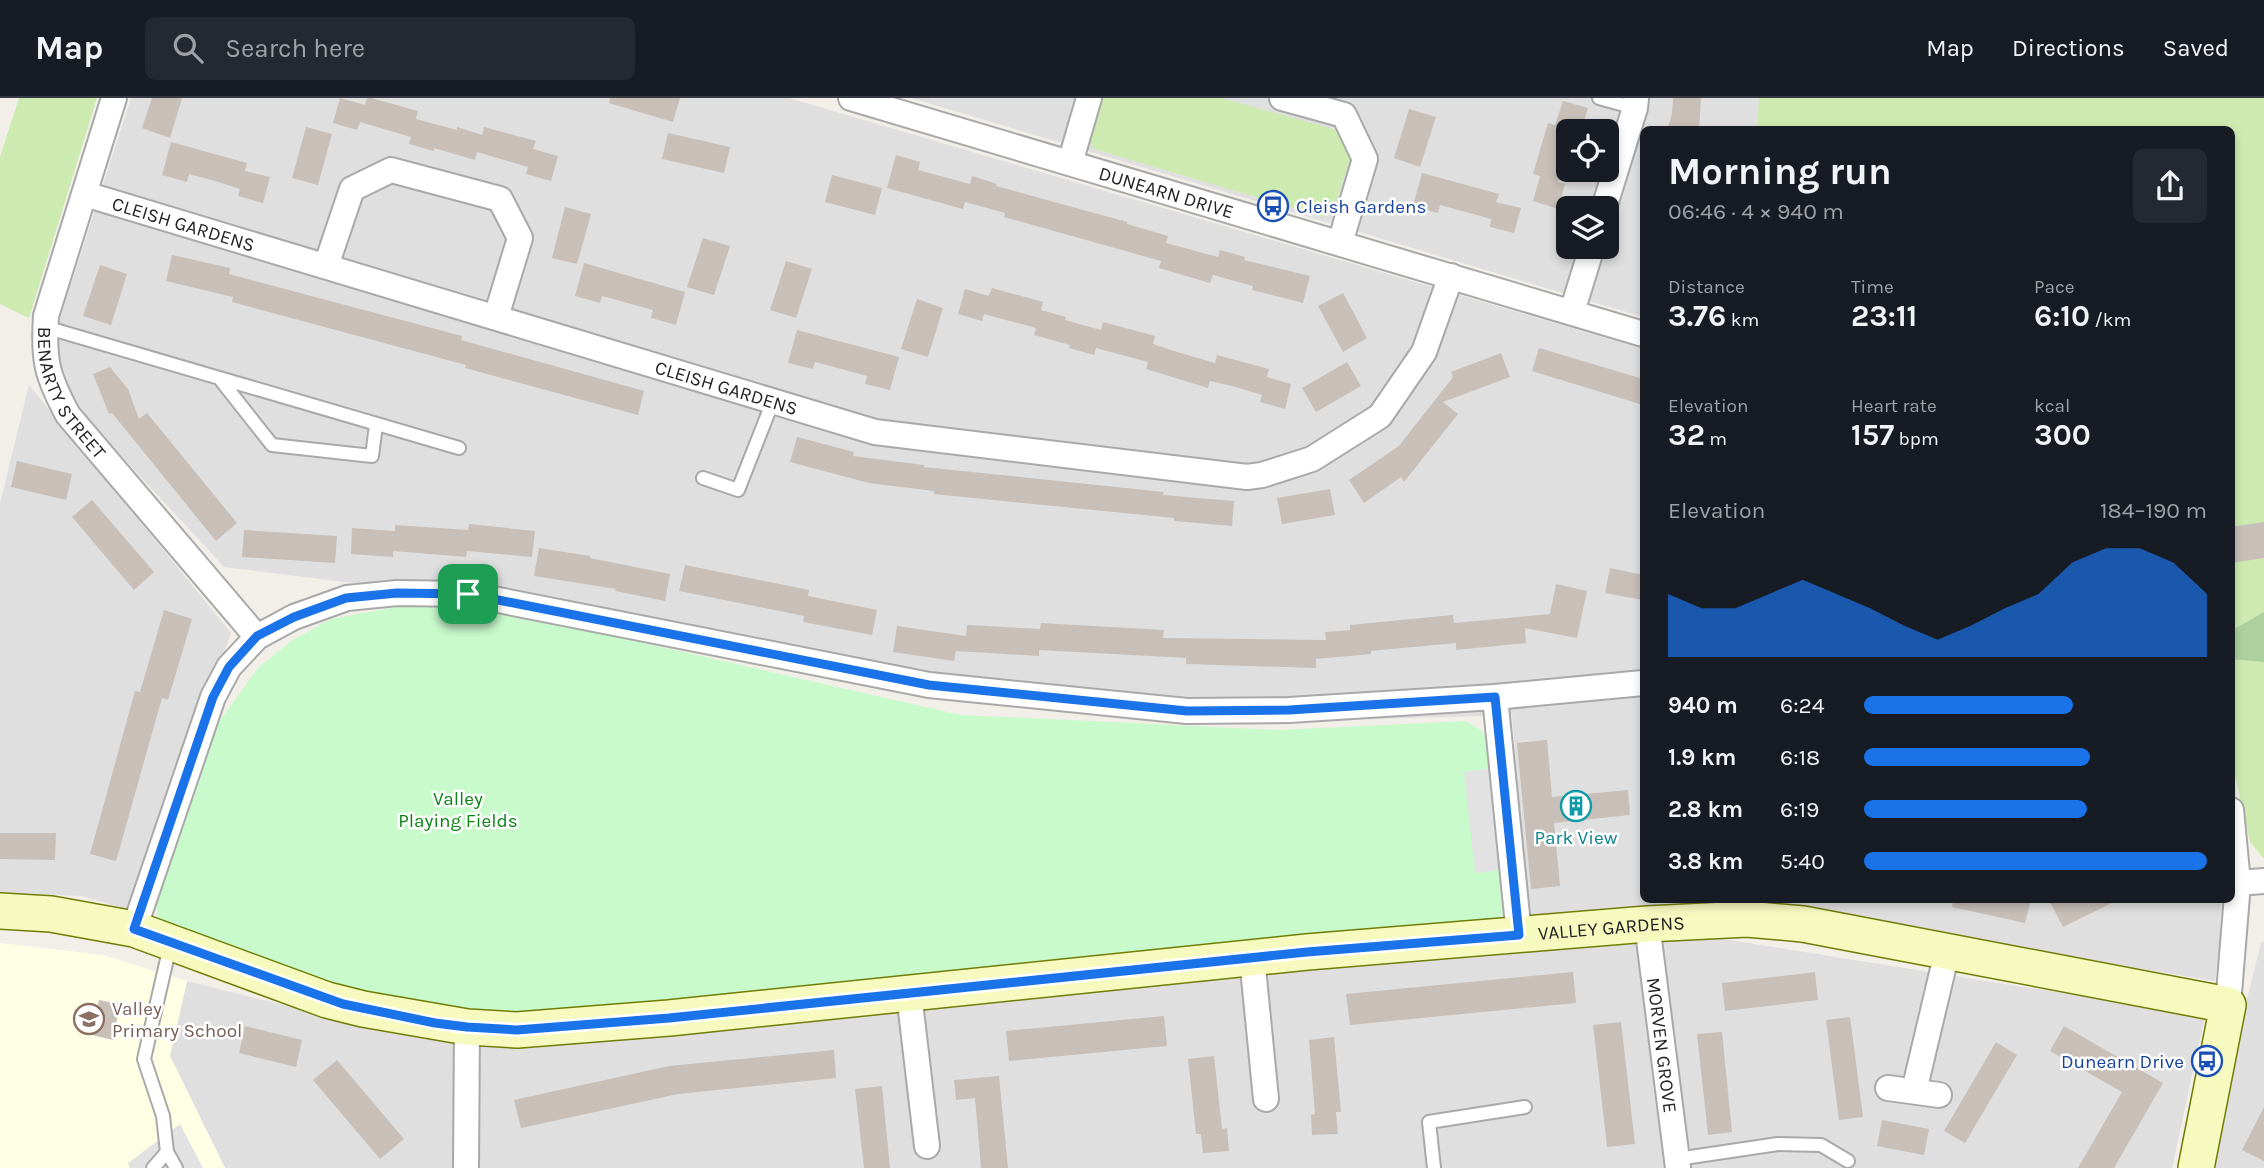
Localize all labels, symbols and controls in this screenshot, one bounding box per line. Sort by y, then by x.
search box [145,17,635,80]
text: Map [35,29,103,67]
icon: search [169,29,207,67]
text: Search here [225,33,365,64]
text: Map [1926,34,1974,62]
text: Directions [2012,34,2125,62]
text: Saved [2163,34,2229,62]
map controls [1556,119,1619,259]
button: locate [1556,119,1619,182]
text: Morning run [1668,149,1892,194]
button: share [2133,149,2207,223]
street label: DUNEARN DRIVE [1096,162,1236,223]
bus stop icon: Cleish Gardens [1256,189,1290,223]
street label: CLEISH GARDENS [109,193,257,257]
place label: Cleish Gardens [1296,196,1426,218]
button: layers [1556,196,1619,259]
text: 06:46 · 4 × 940 m [1668,198,1844,225]
text: Distance [1668,276,1745,298]
text: Time [1851,276,1894,298]
text: Pace [2034,276,2075,298]
text: 3.76 [1668,298,1726,334]
text: 23:11 [1851,298,1917,334]
text: 6:10 [2034,298,2090,334]
text: km [1726,309,1759,331]
text: /km [2090,309,2131,331]
street label: BENARTY STREET [33,326,110,464]
street label: CLEISH GARDENS [652,356,800,420]
text: Elevation [1668,395,1748,417]
text: Heart rate [1851,395,1937,417]
text: kcal [2034,395,2070,417]
text: 32 [1668,417,1705,453]
text: 157 [1851,417,1894,453]
text: 300 [2034,417,2091,453]
text: m [1705,428,1727,450]
text: bpm [1894,428,1939,450]
text: Elevation [1668,497,1765,524]
text: 184–190 m [2100,497,2207,524]
pin [438,564,498,624]
icon: arrive [449,575,487,613]
text: 940 m [1668,692,1738,719]
text: 6:24 [1780,692,1825,719]
text: 1.9 km [1668,744,1736,771]
text: 6:18 [1780,744,1820,771]
park label: Valley Playing Fields [398,788,518,832]
building icon: Park View [1559,789,1593,823]
text: 2.8 km [1668,796,1743,823]
text: 6:19 [1780,796,1819,823]
place label: Park View [1535,827,1618,849]
text: 3.8 km [1668,848,1743,875]
text: 5:40 [1780,848,1825,875]
street label: VALLEY GARDENS [1537,912,1685,945]
street label: MORVEN GROVE [1642,976,1681,1114]
place label: Valley Primary School [112,998,242,1042]
school or university icon: Valley Primary School [72,1002,106,1036]
bus stop icon: Dunearn Drive [2190,1044,2224,1078]
place label: Dunearn Drive [2061,1051,2184,1073]

